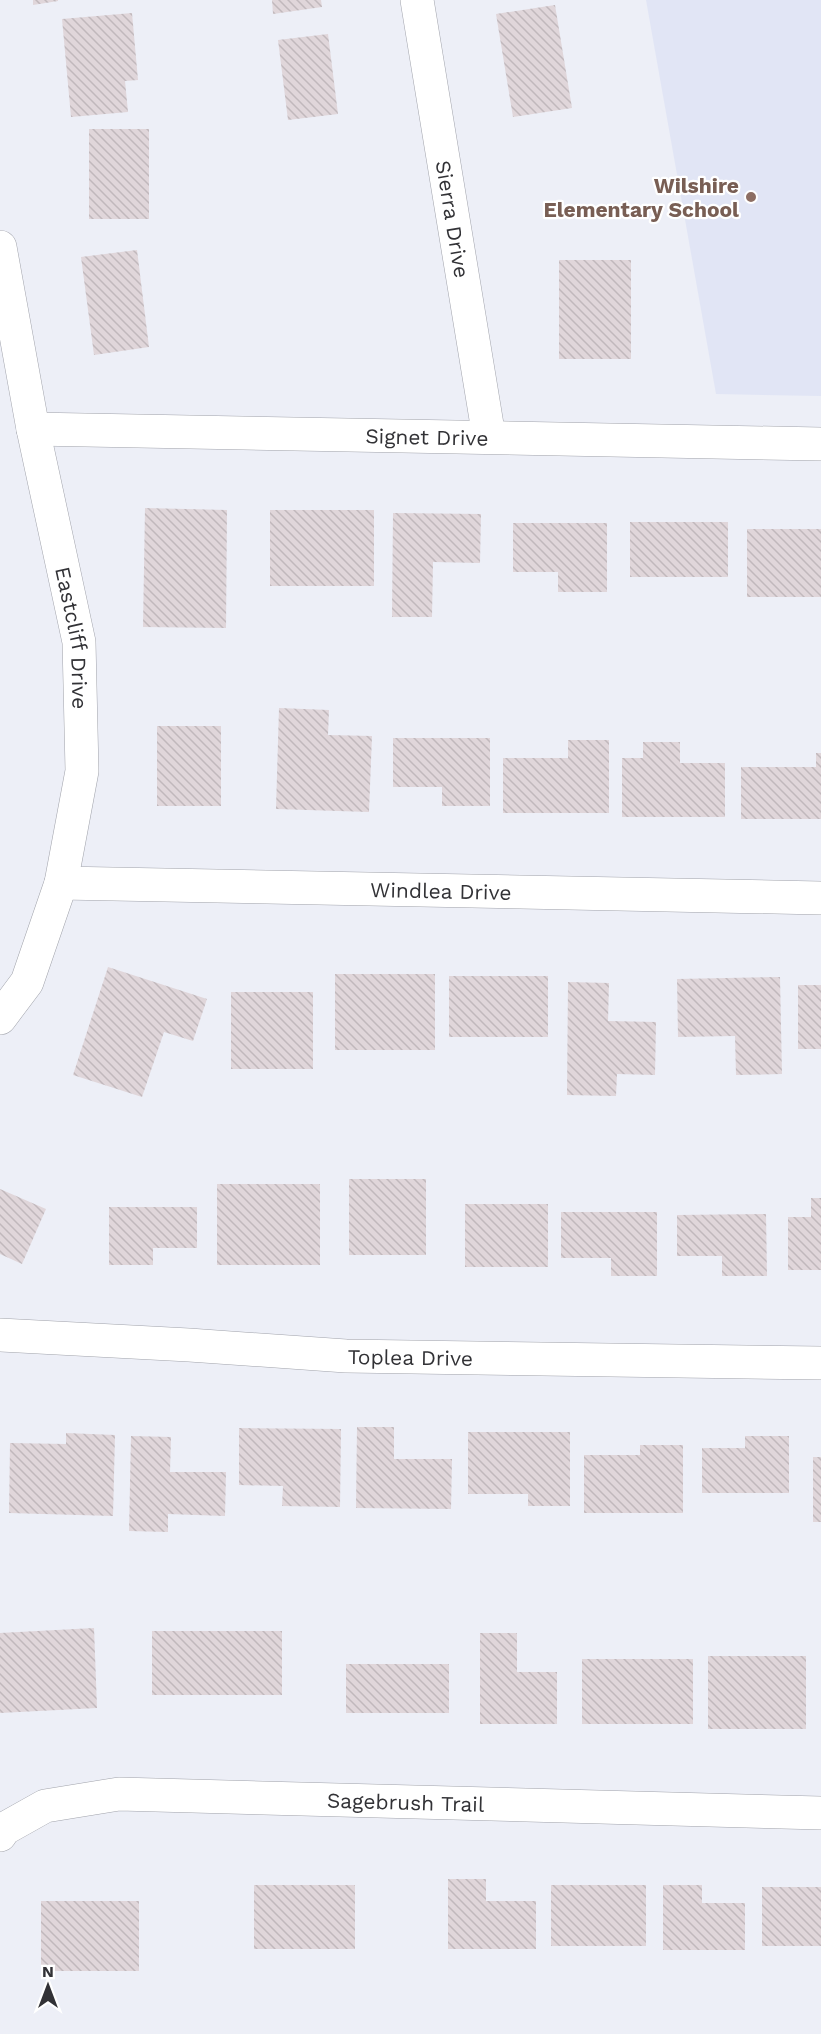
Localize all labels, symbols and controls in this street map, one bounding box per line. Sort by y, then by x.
street label: Sierra Drive [431,158,475,280]
place label: Wilshire Elementary School [543,173,739,222]
marker: Wilshire Elementary School [744,190,758,204]
street label: Signet Drive [365,423,489,450]
street label: Eastcliff Drive [51,564,93,709]
street label: Windlea Drive [370,877,512,904]
street label: Toplea Drive [347,1344,473,1370]
street label: Sagebrush Trail [327,1787,485,1816]
north arrow [18,1956,78,2016]
text: N [42,1962,54,1981]

